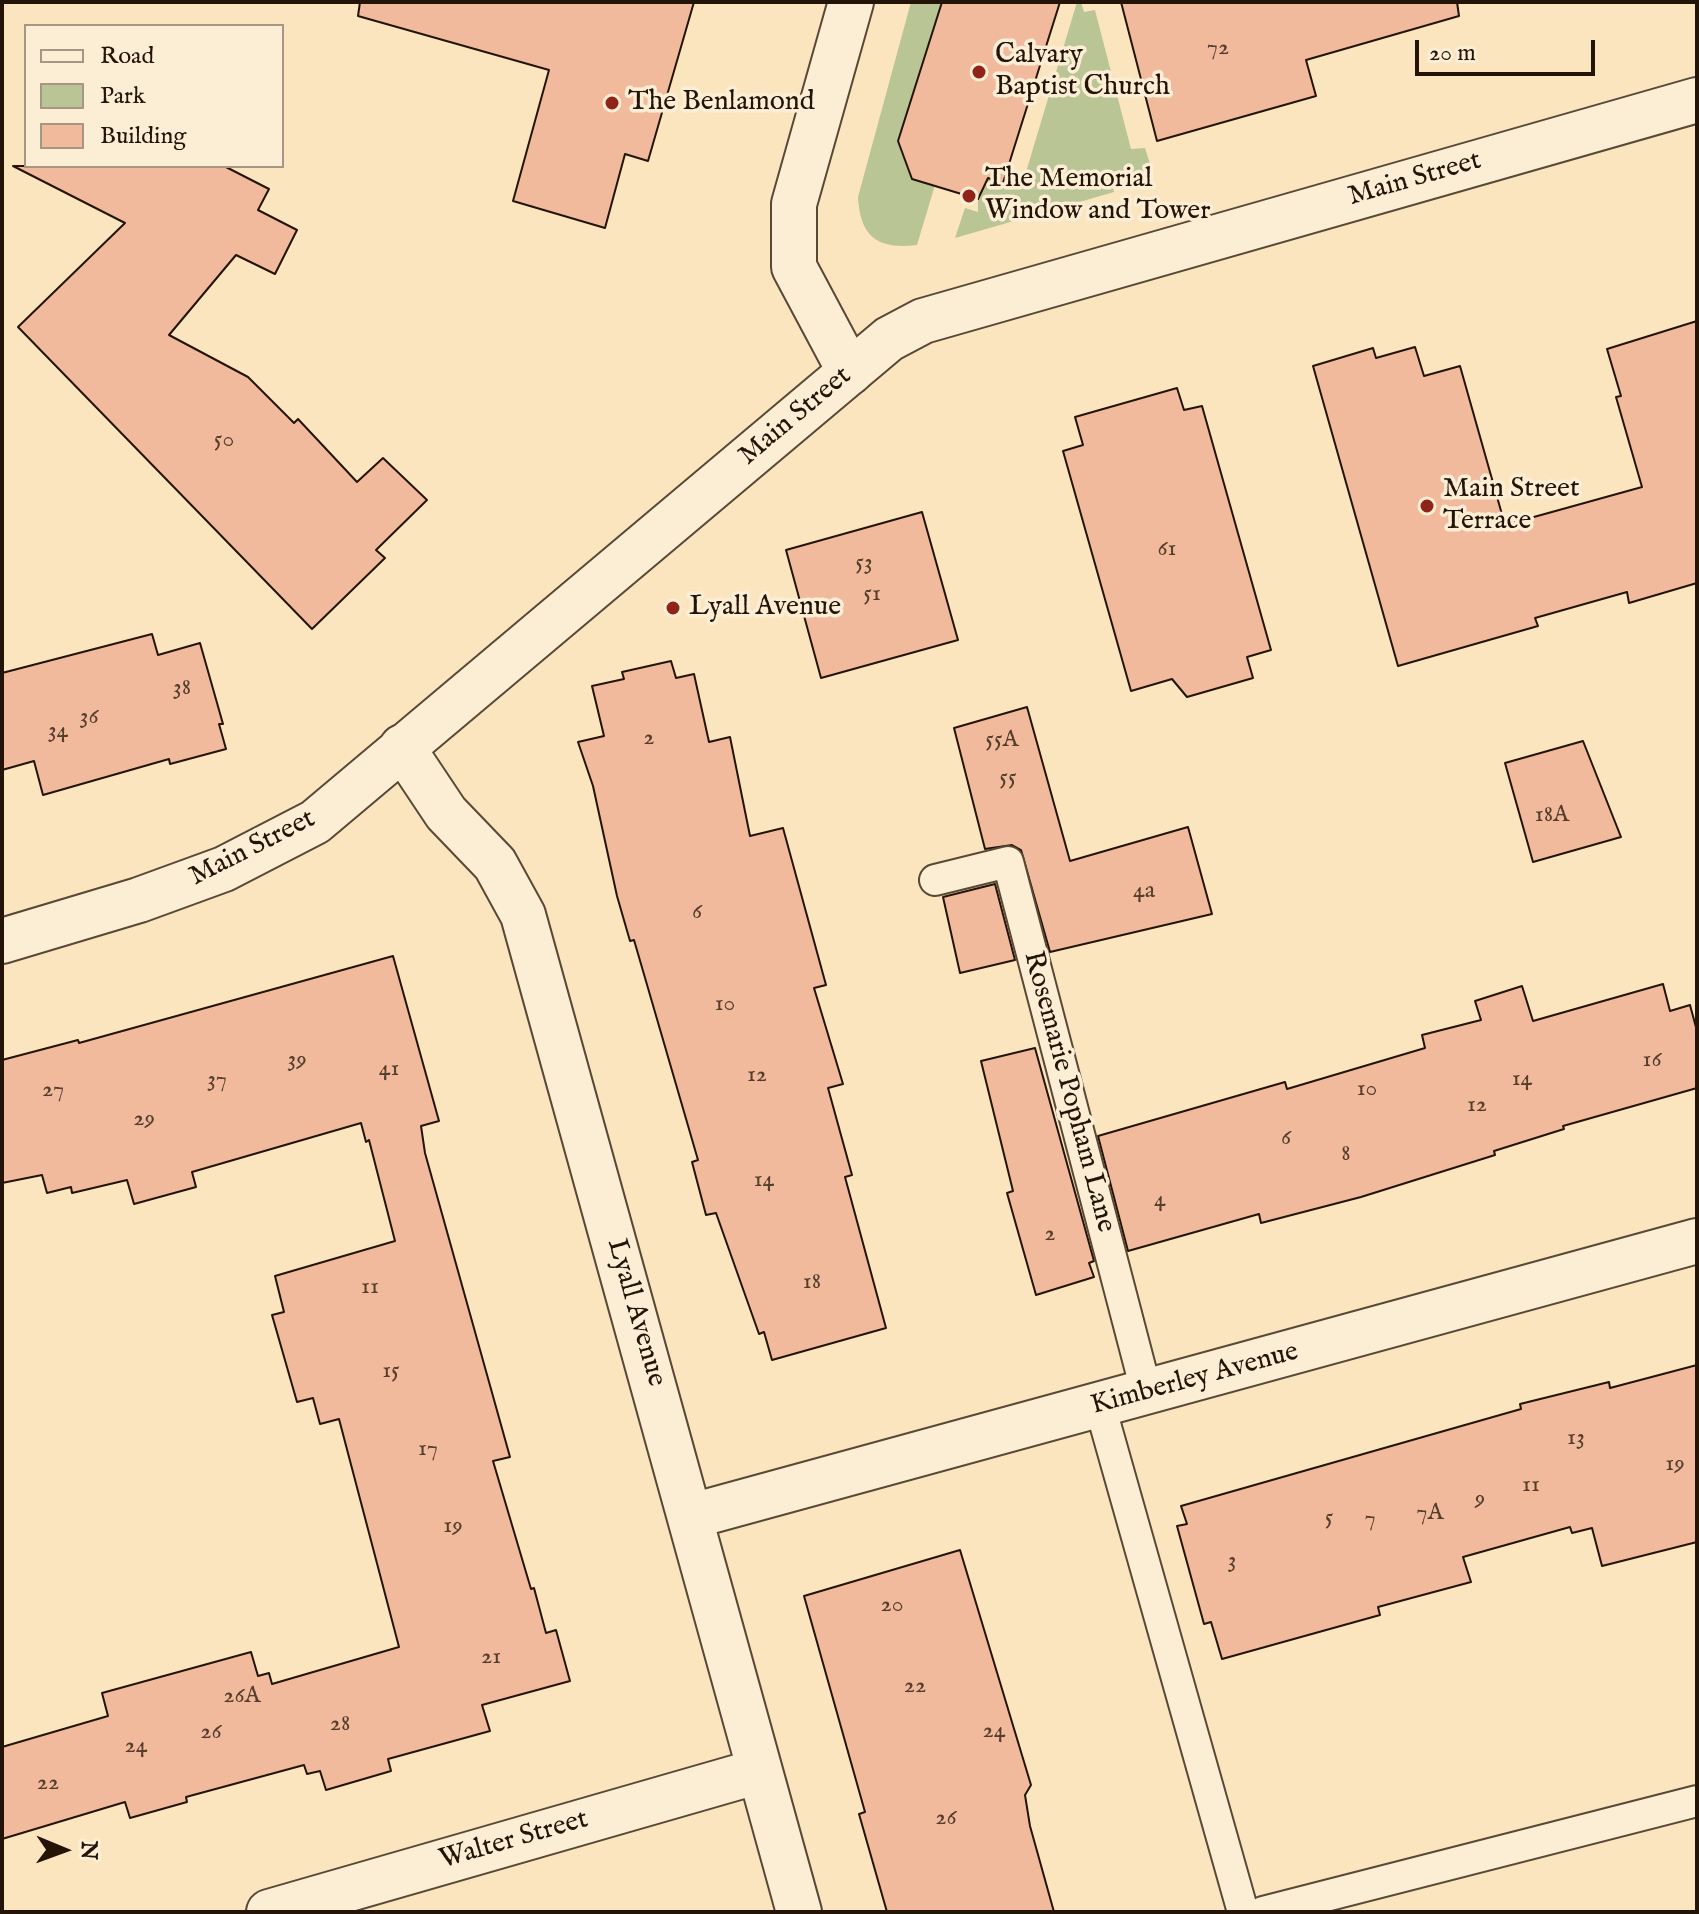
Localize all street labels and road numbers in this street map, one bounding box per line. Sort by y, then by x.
street label: Main Street [1345,145,1485,215]
street label: Main Street [733,360,859,474]
street label: Main Street [185,803,321,895]
street label: Rosemarie Popham Lane [1014,948,1122,1236]
street label: Lyall Avenue [598,1235,672,1391]
street label: Kimberley Avenue [1088,1336,1302,1424]
street label: Walter Street [436,1804,592,1878]

